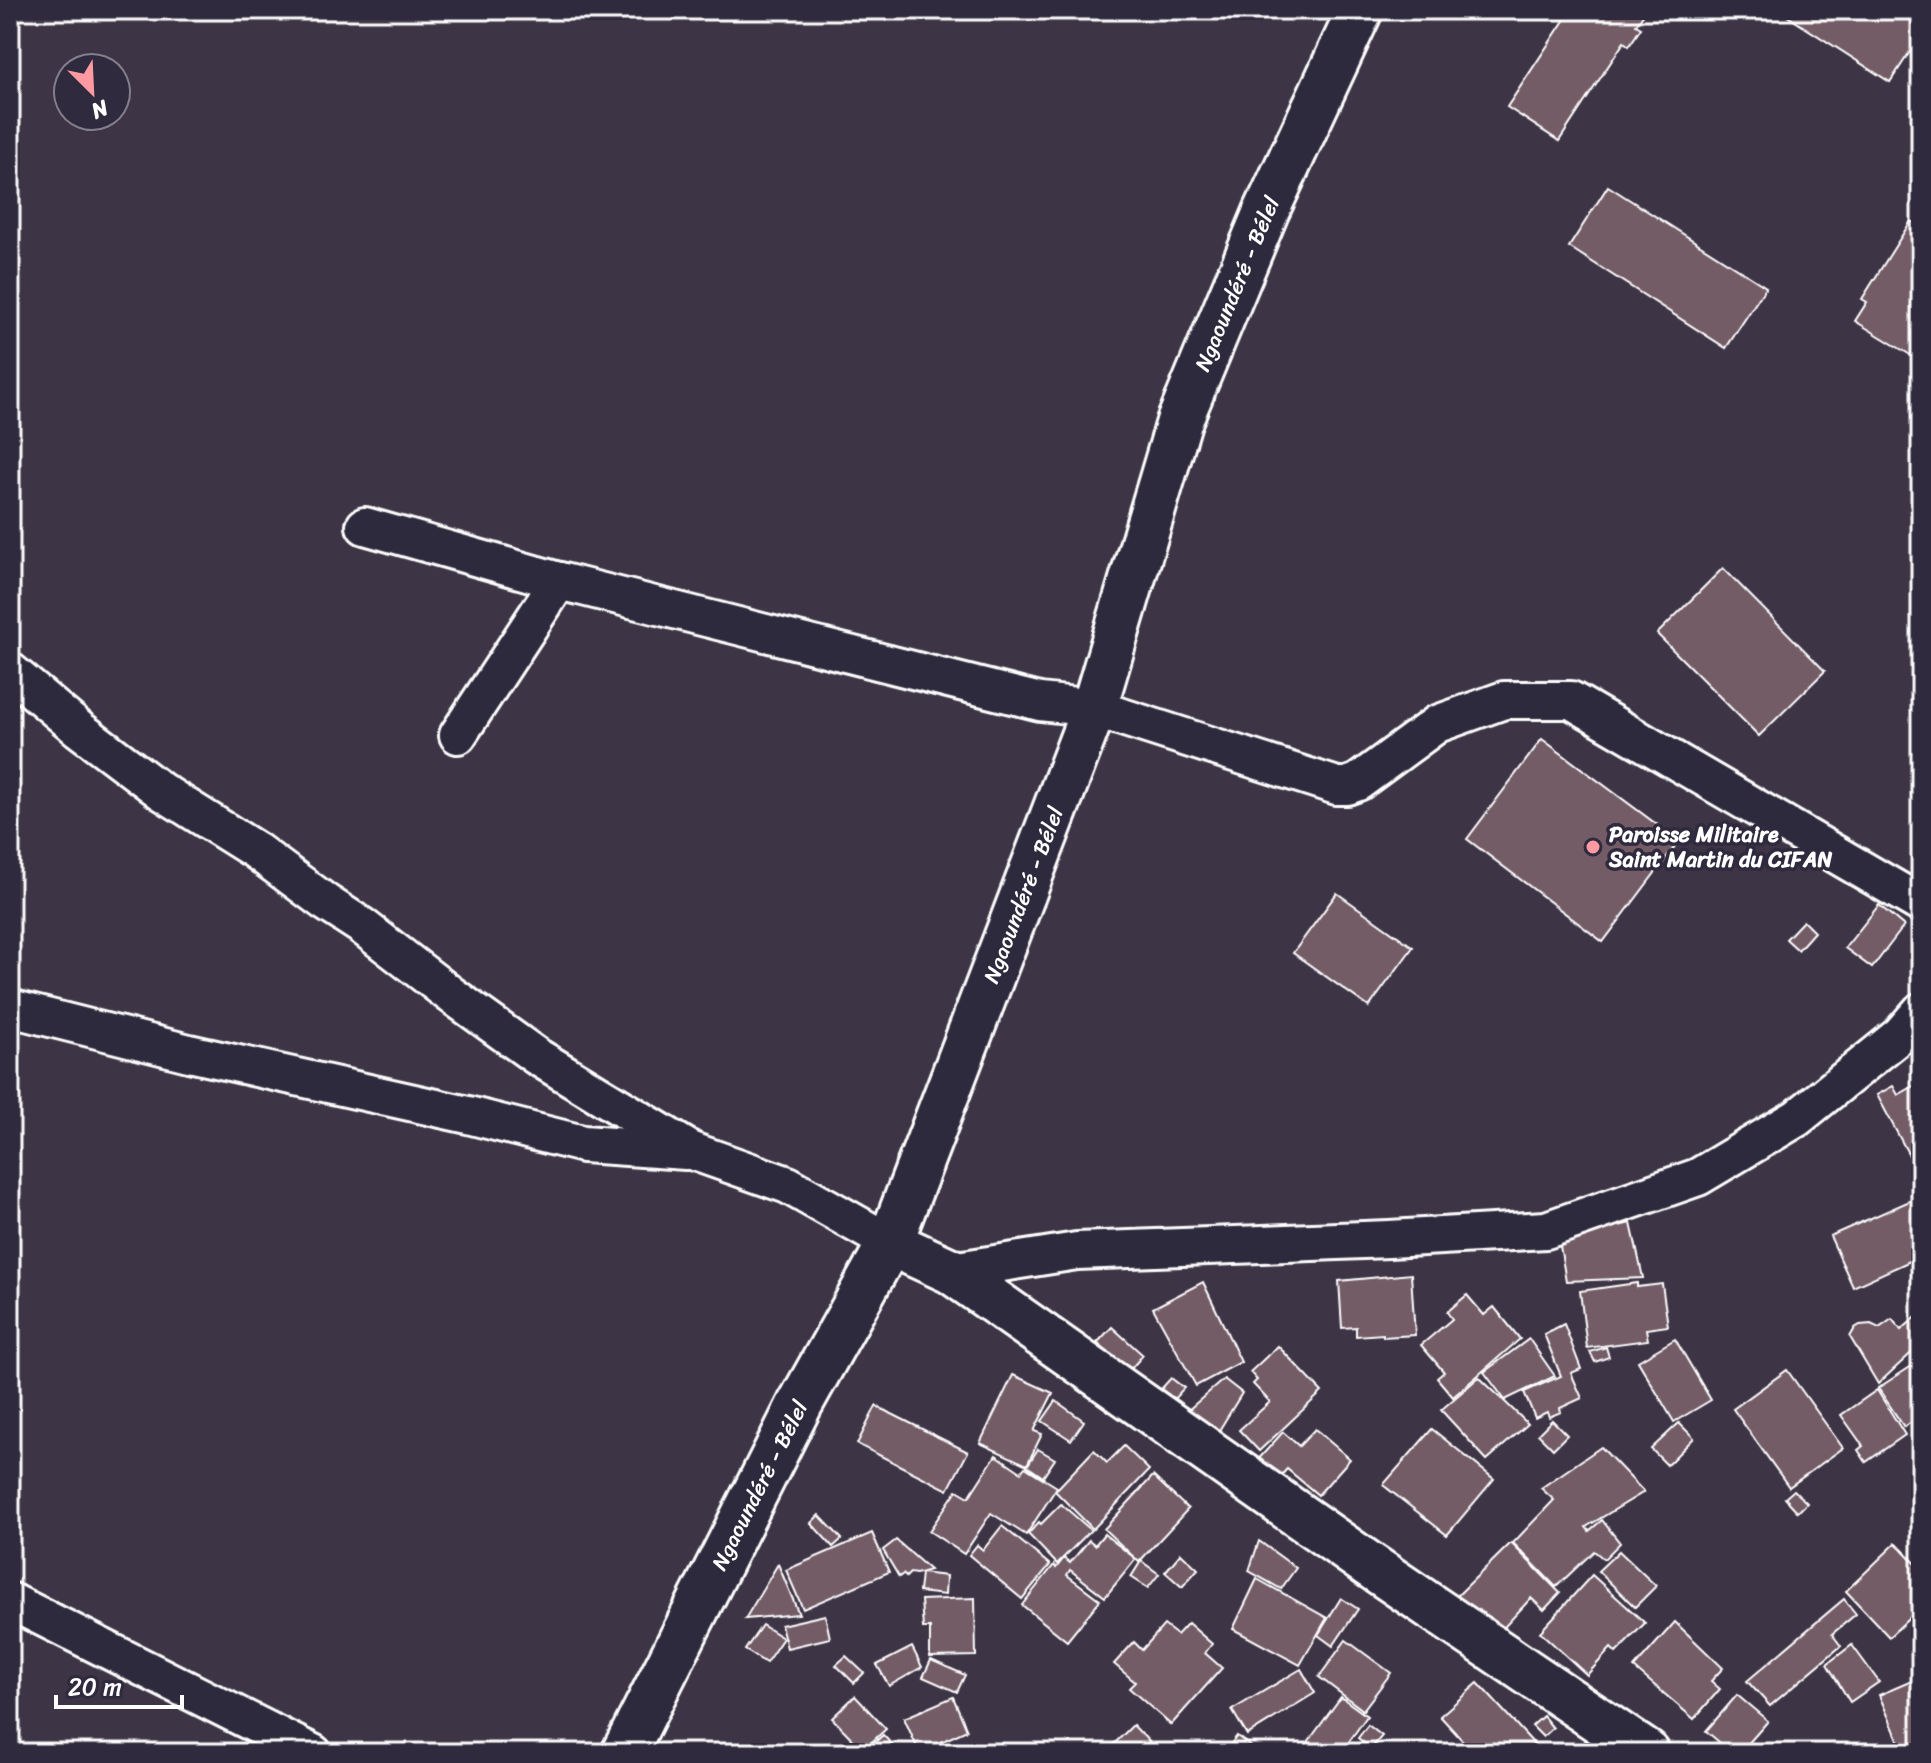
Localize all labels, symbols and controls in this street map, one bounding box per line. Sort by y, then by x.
north arrow [52,52,132,132]
text: N [84,88,116,131]
street label: Ngaoundéré - Bélel [1183,189,1291,377]
street label: Ngaoundéré - Bélel [972,800,1075,989]
place label: Paroisse Militaire Saint Martin du CIFAN [1608,815,1833,879]
marker: Paroisse Militaire Saint Martin du CIFAN [1584,838,1602,856]
street label: Ngaoundéré - Bélel [700,1393,819,1577]
scale bar [56,1659,182,1709]
text: 20 m [68,1666,122,1708]

